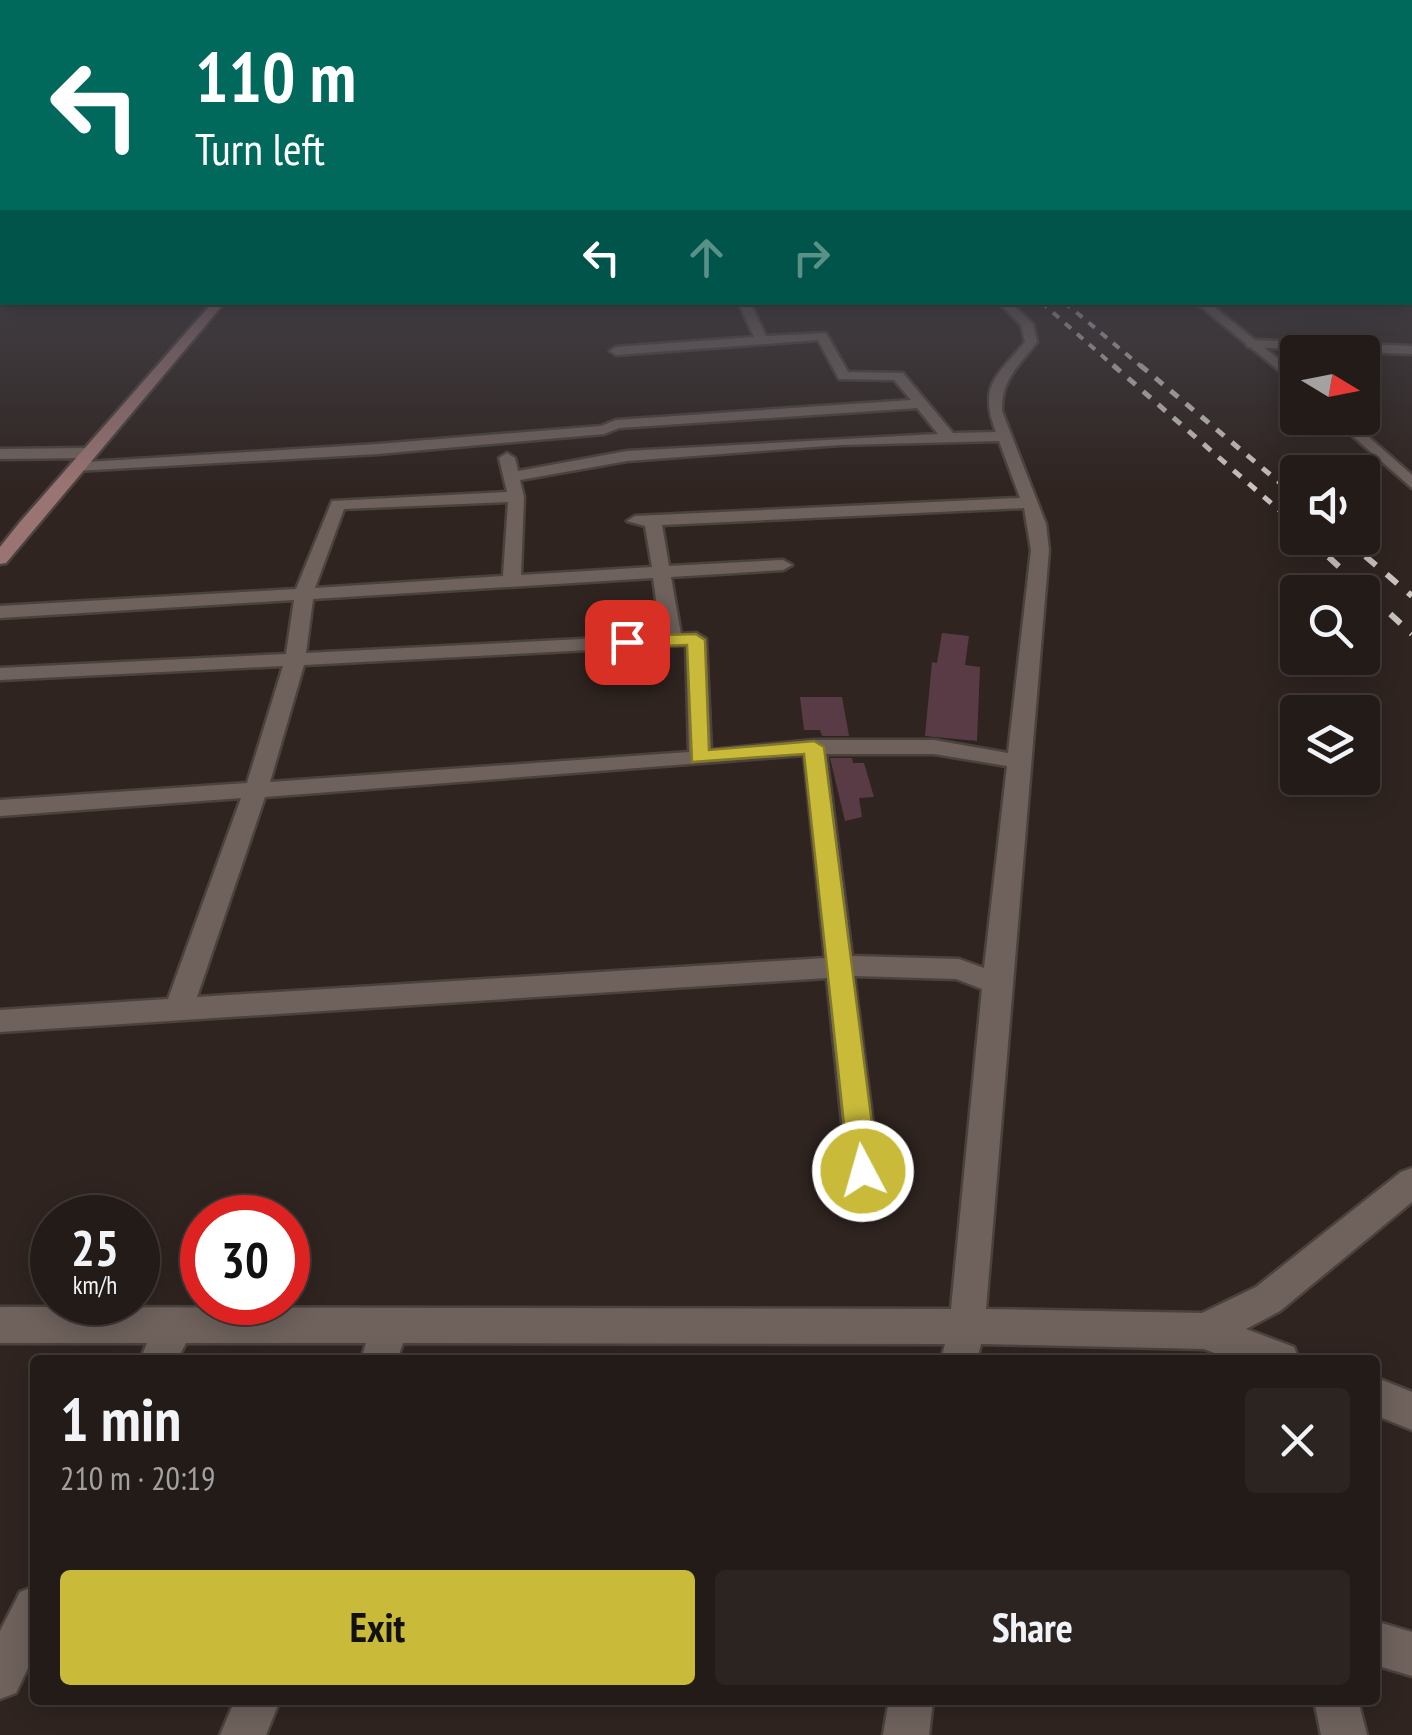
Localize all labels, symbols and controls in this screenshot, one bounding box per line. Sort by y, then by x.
text: 110 m [195,31,356,121]
icon: left [30,40,160,170]
text: Turn left [195,119,325,177]
icon: left [574,230,629,285]
icon: ahead [679,230,734,285]
icon: right [784,230,839,285]
north arrow [1280,335,1380,435]
map controls [1280,335,1380,795]
button: sound [1280,455,1380,555]
button: search [1280,575,1380,675]
pin [585,600,670,685]
icon: arrive [600,615,655,670]
button: layers [1280,695,1380,795]
position arrow [811,1119,915,1223]
speed limit sign: 30 [180,1195,310,1325]
text: 25 [71,1215,119,1280]
text: km/h [73,1269,117,1301]
text: 1 min [60,1380,181,1458]
button: close [1245,1388,1350,1493]
text: 210 m · 20:19 [60,1457,215,1499]
button: Exit [60,1570,695,1685]
button: Share [715,1570,1350,1685]

